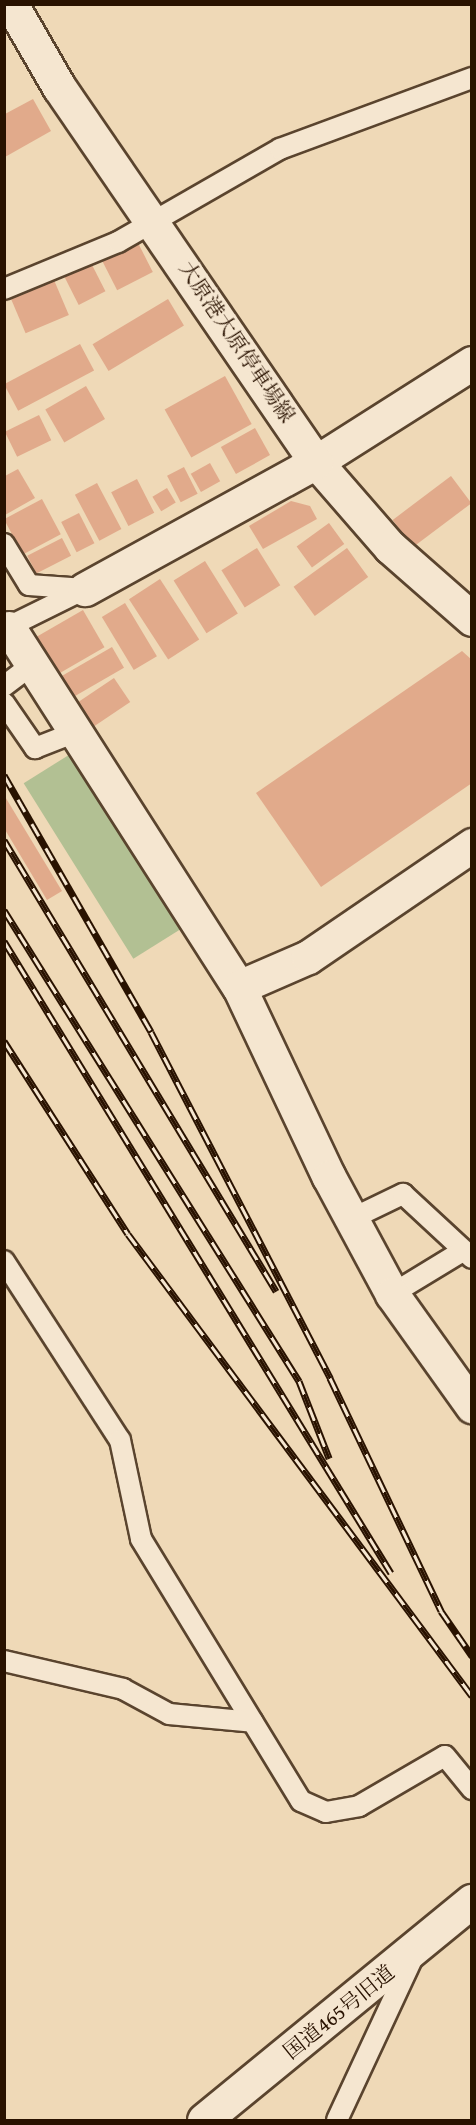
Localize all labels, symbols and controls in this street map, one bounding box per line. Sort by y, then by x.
street label: 大原港大原停車場線 [174,257,300,427]
street label: 国道465号旧道 [278,1960,400,2064]

